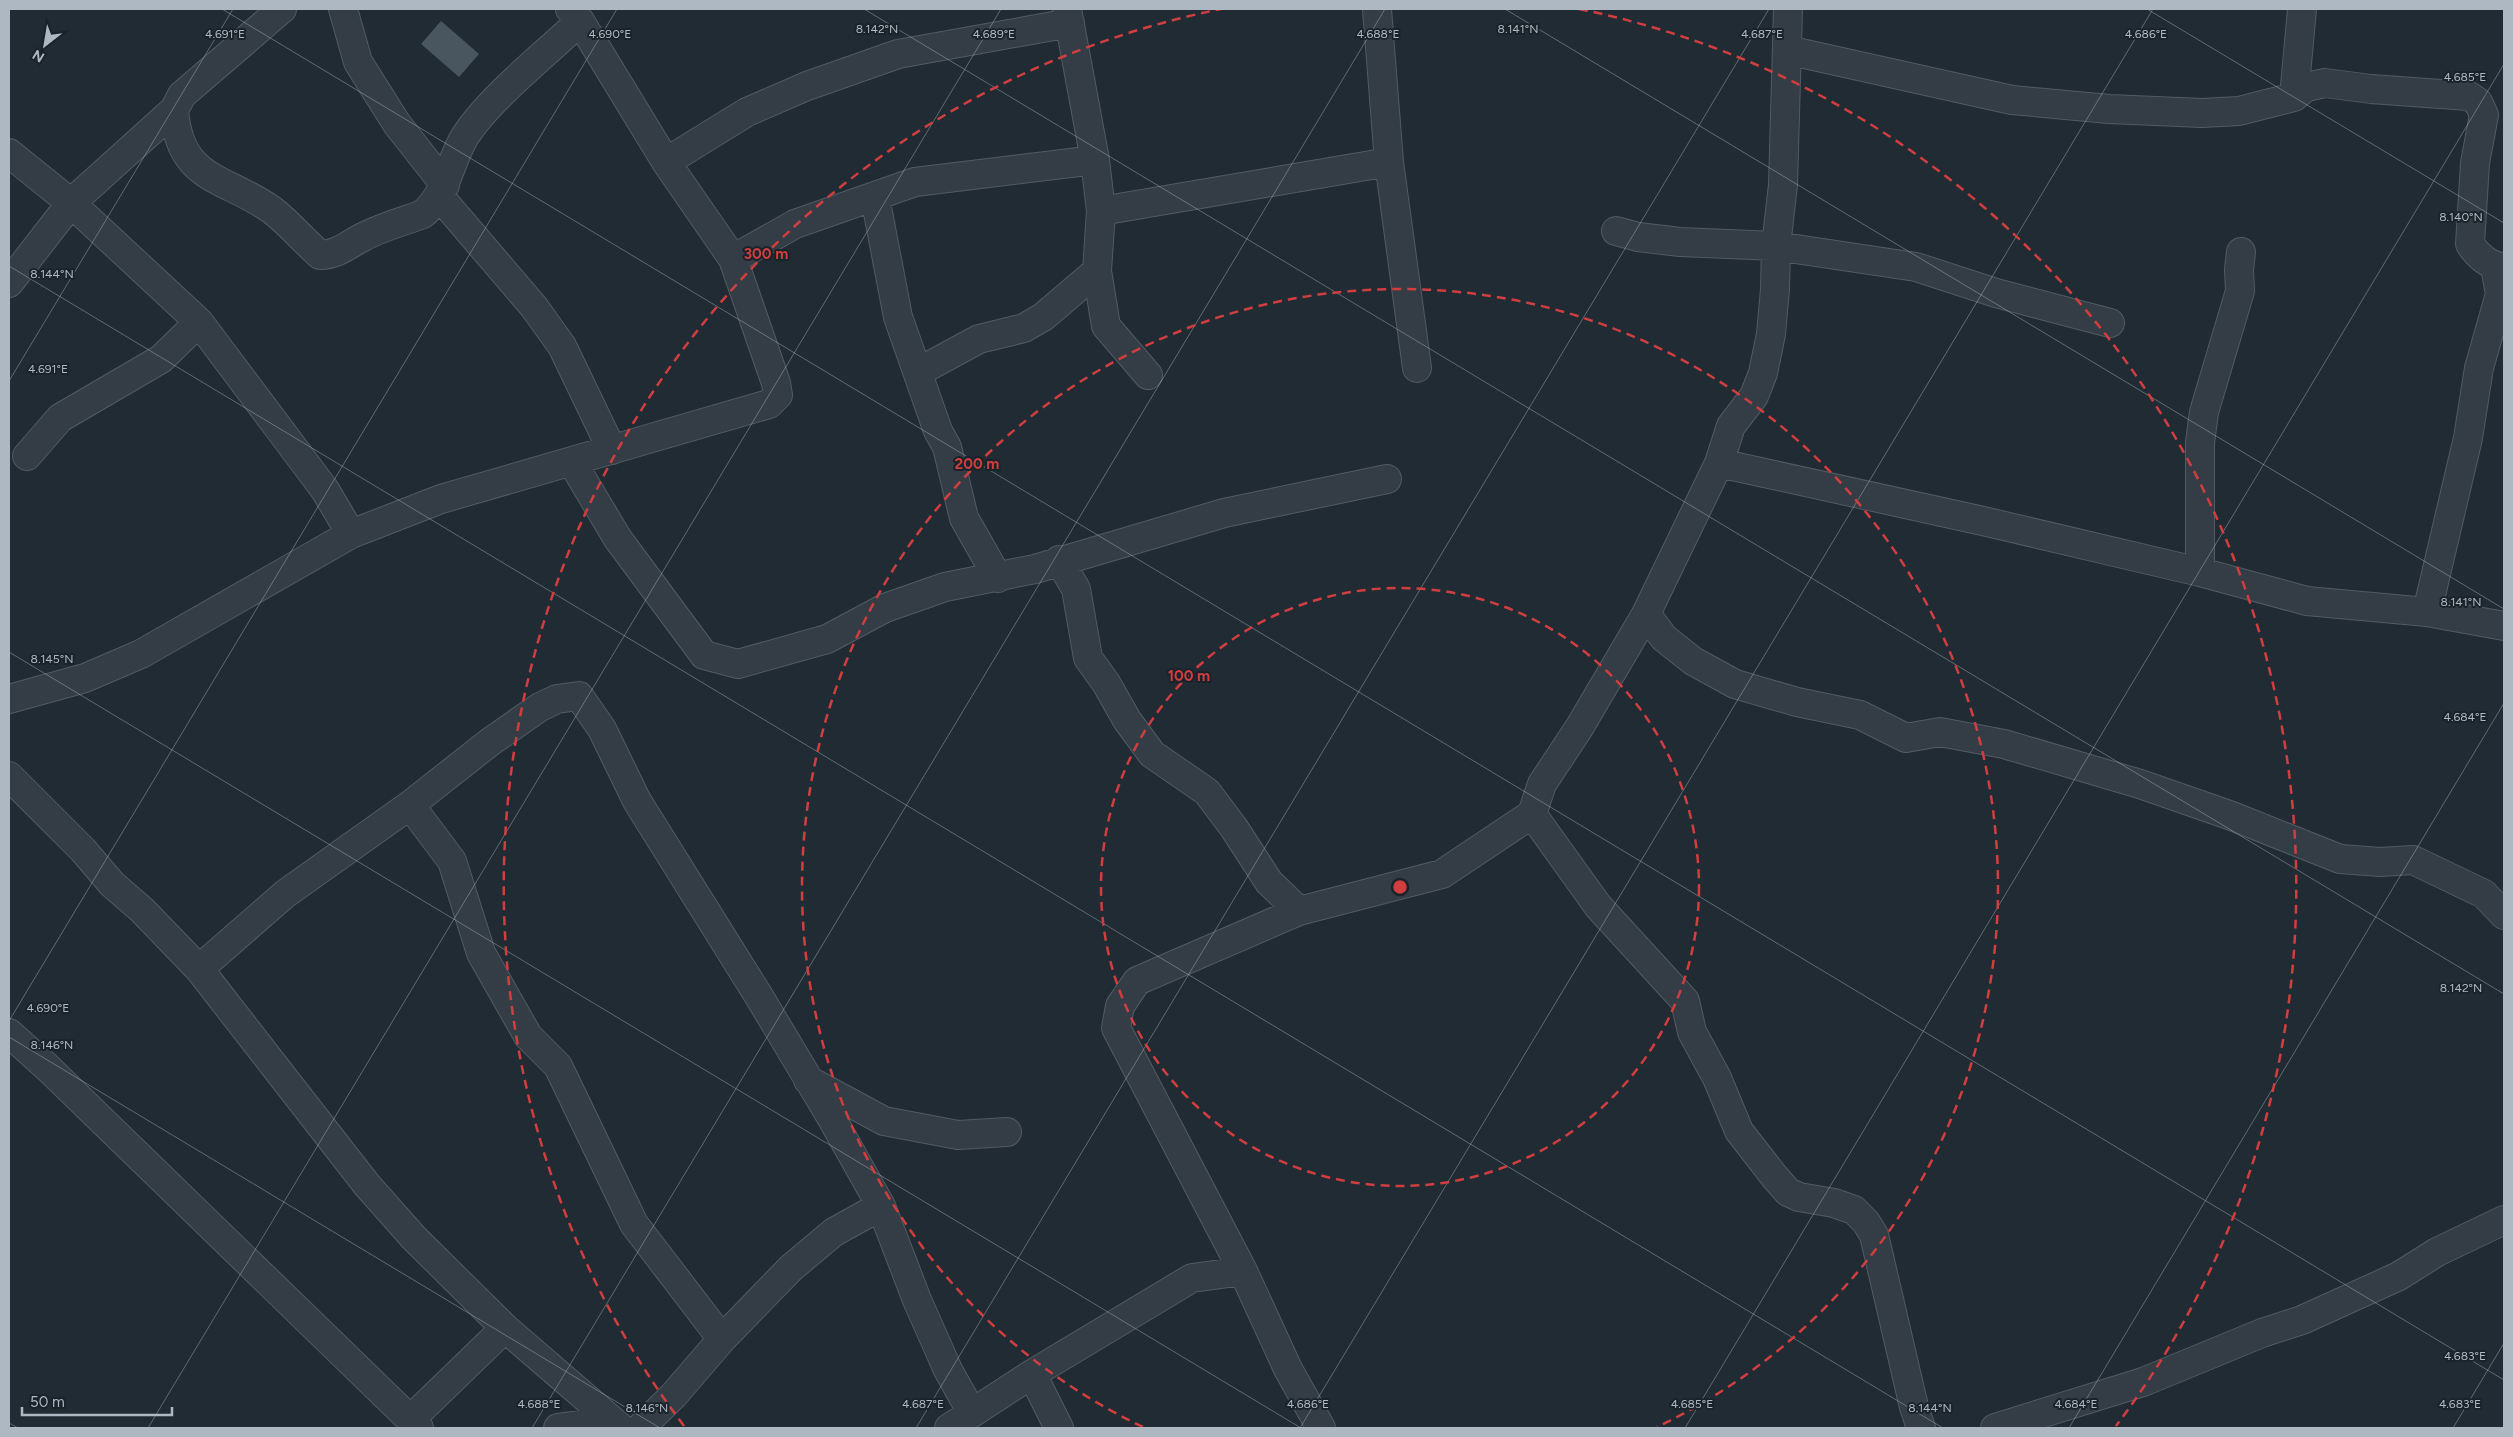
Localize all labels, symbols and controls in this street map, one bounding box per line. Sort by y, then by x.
north arrow [20,20,70,70]
text: 8.142°N [856,22,898,36]
text: 8.141°N [1498,22,1538,36]
text: 4.691°E [205,27,245,41]
text: 4.690°E [589,27,631,41]
text: 4.689°E [973,27,1015,41]
text: 4.688°E [1356,27,1400,41]
text: 4.687°E [1741,27,1783,41]
text: 4.686°E [2125,27,2167,41]
text: N [30,46,48,66]
text: 4.685°E [2444,70,2486,84]
text: 8.140°N [2439,210,2483,224]
text: 300 m [744,245,788,263]
text: 8.144°N [30,267,74,281]
text: 4.691°E [28,362,68,376]
text: 200 m [955,455,999,473]
text: 8.141°N [2441,595,2481,609]
text: 8.145°N [31,652,73,666]
text: 100 m [1168,667,1210,685]
text: 4.684°E [2443,710,2487,724]
centre of rings [1391,878,1409,896]
text: 8.142°N [2440,981,2482,995]
text: 4.690°E [27,1001,69,1015]
text: 8.146°N [31,1038,73,1052]
text: 4.683°E [2444,1349,2486,1363]
scale bar [22,1384,172,1416]
text: 50 m [30,1393,65,1411]
text: 4.688°E [517,1397,561,1411]
text: 4.687°E [902,1397,944,1411]
text: 4.686°E [1287,1397,1329,1411]
text: 4.685°E [1671,1397,1713,1411]
text: 4.684°E [2054,1397,2098,1411]
text: 4.683°E [2439,1397,2481,1411]
text: 8.146°N [626,1401,668,1415]
text: 8.144°N [1908,1401,1952,1415]

